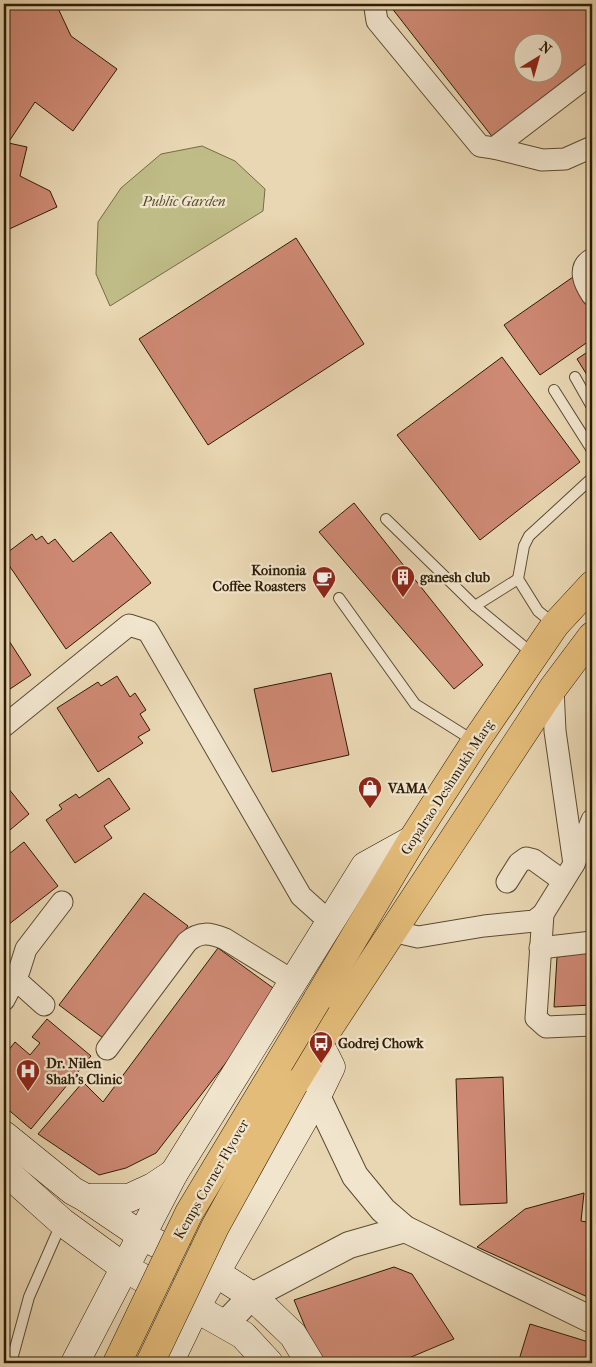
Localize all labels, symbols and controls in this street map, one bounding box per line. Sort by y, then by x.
north arrow [514,32,564,82]
text: N [536,38,555,58]
park label: Public Garden [141,193,226,210]
place label: Koinonia Coffee Roasters [213,562,307,595]
building icon: ganesh club [390,564,416,598]
cafe icon: Koinonia Coffee Roasters [311,565,337,599]
place label: ganesh club [420,569,491,586]
street label: Gopalrao Deshmukh Marg [397,716,498,858]
shop icon: VAMA [357,775,383,809]
place label: VAMA [387,780,428,797]
bus stop icon: Godrej Chowk [308,1030,334,1064]
place label: Godrej Chowk [338,1035,424,1052]
place label: Dr. Nilen Shah's Clinic [46,1055,123,1088]
hospital icon: Dr. Nilen Shah's Clinic [15,1058,41,1092]
street label: Kemps Corner Flyover [170,1116,253,1242]

